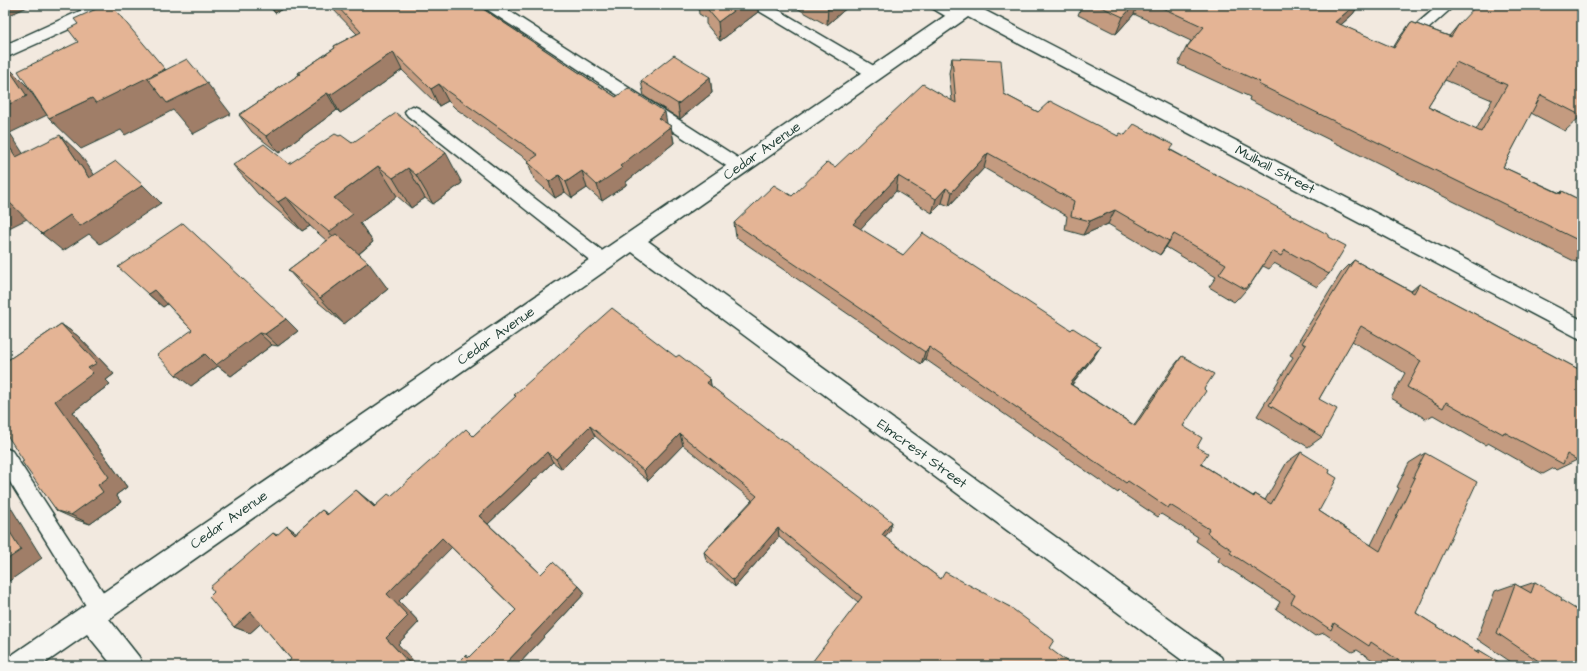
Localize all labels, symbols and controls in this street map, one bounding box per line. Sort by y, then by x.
street label: Cedar Avenue [719,117,805,185]
street label: Mulhall Street [1231,140,1319,200]
street label: Cedar Avenue [453,302,539,370]
street label: Elmcrest Street [873,414,971,494]
street label: Cedar Avenue [186,486,272,554]

